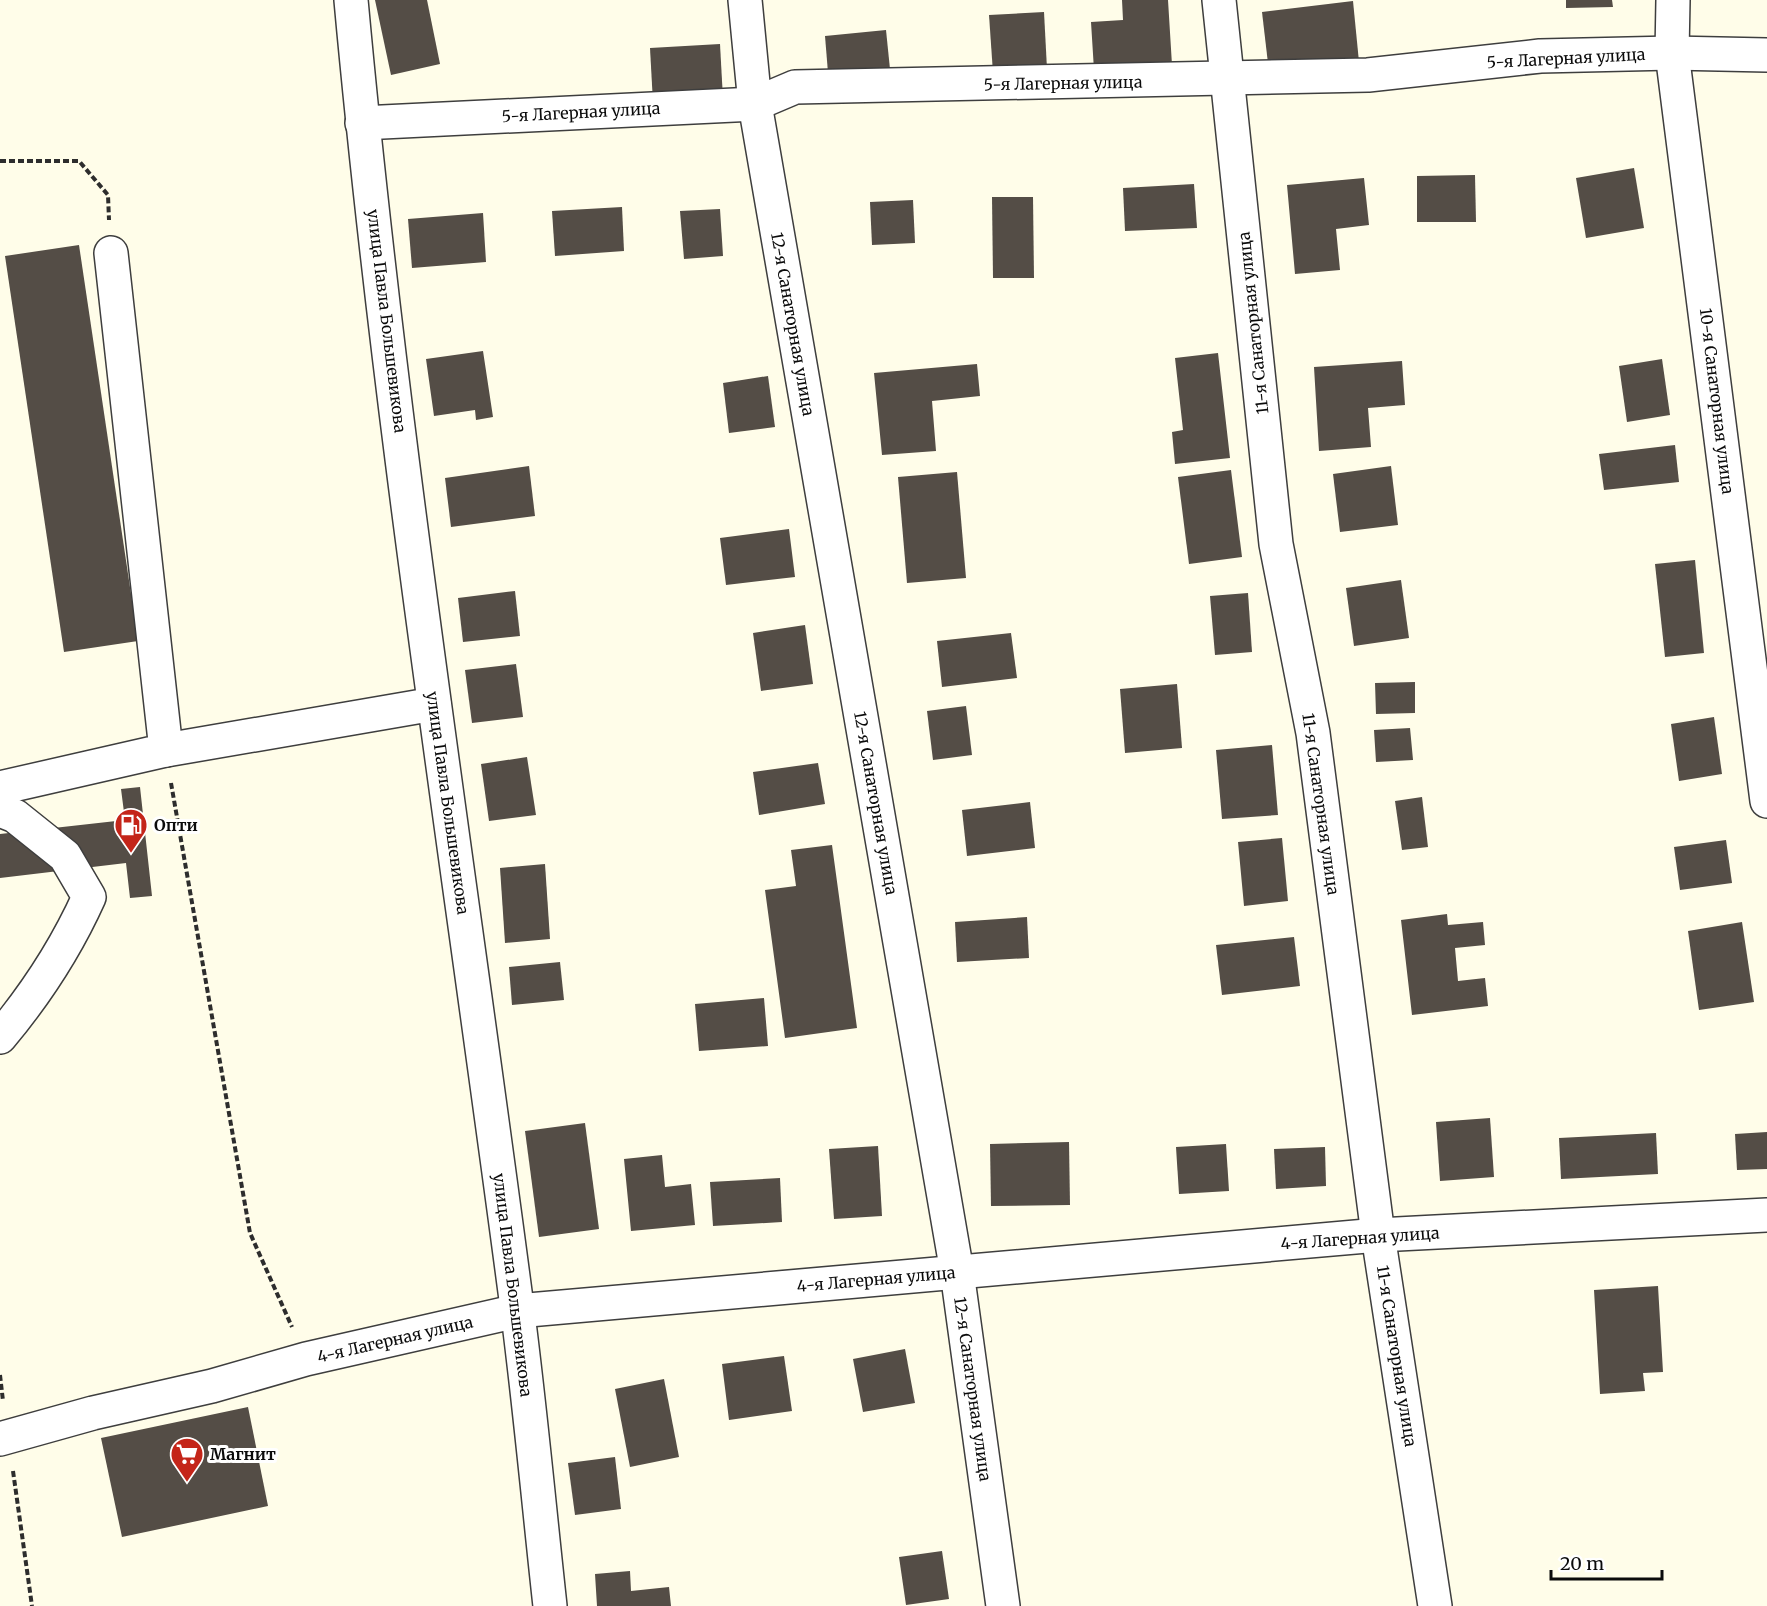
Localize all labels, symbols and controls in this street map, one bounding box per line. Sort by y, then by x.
street label: 5-я Лагерная улица [1486,44,1646,72]
street label: 5-я Лагерная улица [983,72,1143,94]
street label: 5-я Лагерная улица [501,98,661,126]
street label: улица Павла Большевикова [363,208,411,434]
street label: 11-я Санаторная улица [1233,230,1273,415]
street label: 12-я Санаторная улица [767,231,819,418]
street label: 10-я Санаторная улица [1696,307,1738,496]
street label: улица Павла Большевикова [422,690,474,916]
street label: 12-я Санаторная улица [850,710,902,897]
street label: 11-я Санаторная улица [1298,712,1344,897]
fuel station icon: Опти [113,807,149,854]
place label: Опти [154,815,198,835]
street label: улица Павла Большевикова [489,1172,537,1398]
street label: 4-я Лагерная улица [1280,1222,1440,1254]
street label: 4-я Лагерная улица [796,1262,957,1296]
street label: 11-я Санаторная улица [1373,1264,1421,1449]
street label: 12-я Санаторная улица [950,1295,996,1483]
street label: 4-я Лагерная улица [315,1311,475,1367]
supermarket icon: Магнит [169,1436,205,1483]
place label: Магнит [210,1444,276,1464]
scale bar [1551,1543,1662,1581]
text: 20 m [1560,1552,1604,1575]

